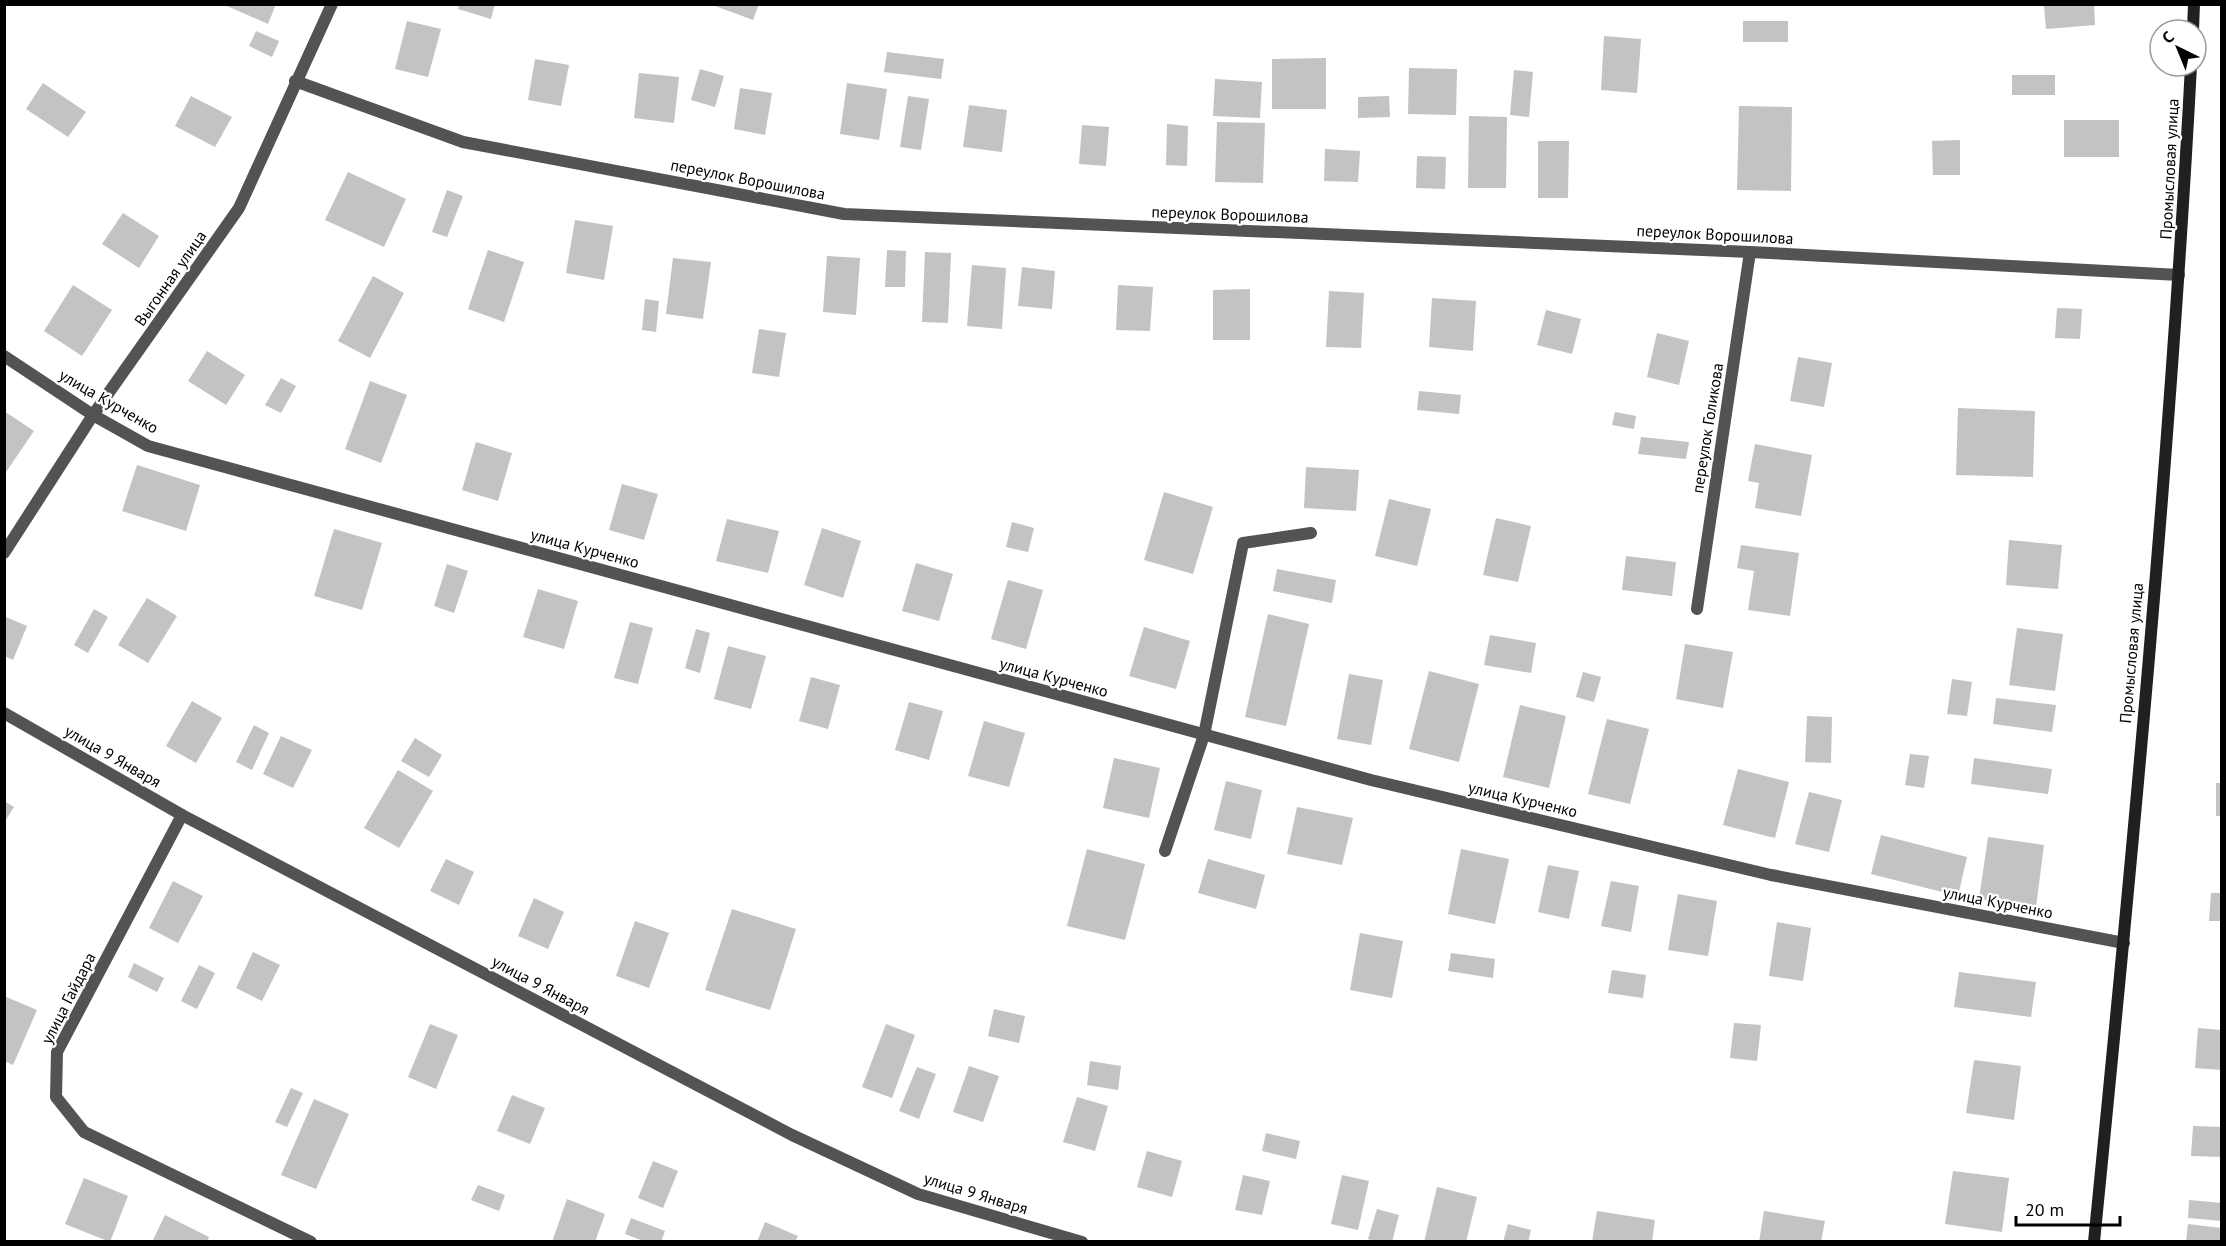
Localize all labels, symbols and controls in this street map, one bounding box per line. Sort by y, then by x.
north arrow [2148,18,2208,78]
text: С [2158,27,2178,47]
street label: Промысловая улица [2155,98,2183,240]
street label: переулок Ворошилова [669,154,827,204]
street label: переулок Ворошилова [1151,201,1309,227]
street label: переулок Ворошилова [1636,220,1794,248]
street label: Выгонная улица [130,226,210,330]
street label: переулок Голикова [1687,361,1727,495]
street label: улица Курченко [56,364,162,438]
street label: улица Курченко [529,524,641,572]
street label: Промысловая улица [2115,582,2147,724]
street label: улица Курченко [998,653,1110,701]
street label: улица 9 Января [61,720,165,792]
street label: улица Курченко [1466,777,1580,821]
street label: улица Курченко [1941,882,2055,922]
street label: улица Гайдара [36,949,100,1047]
street label: улица 9 Января [489,951,593,1019]
street label: улица 9 Января [921,1168,1031,1218]
scale bar [2016,1189,2120,1227]
text: 20 m [2025,1198,2064,1221]

